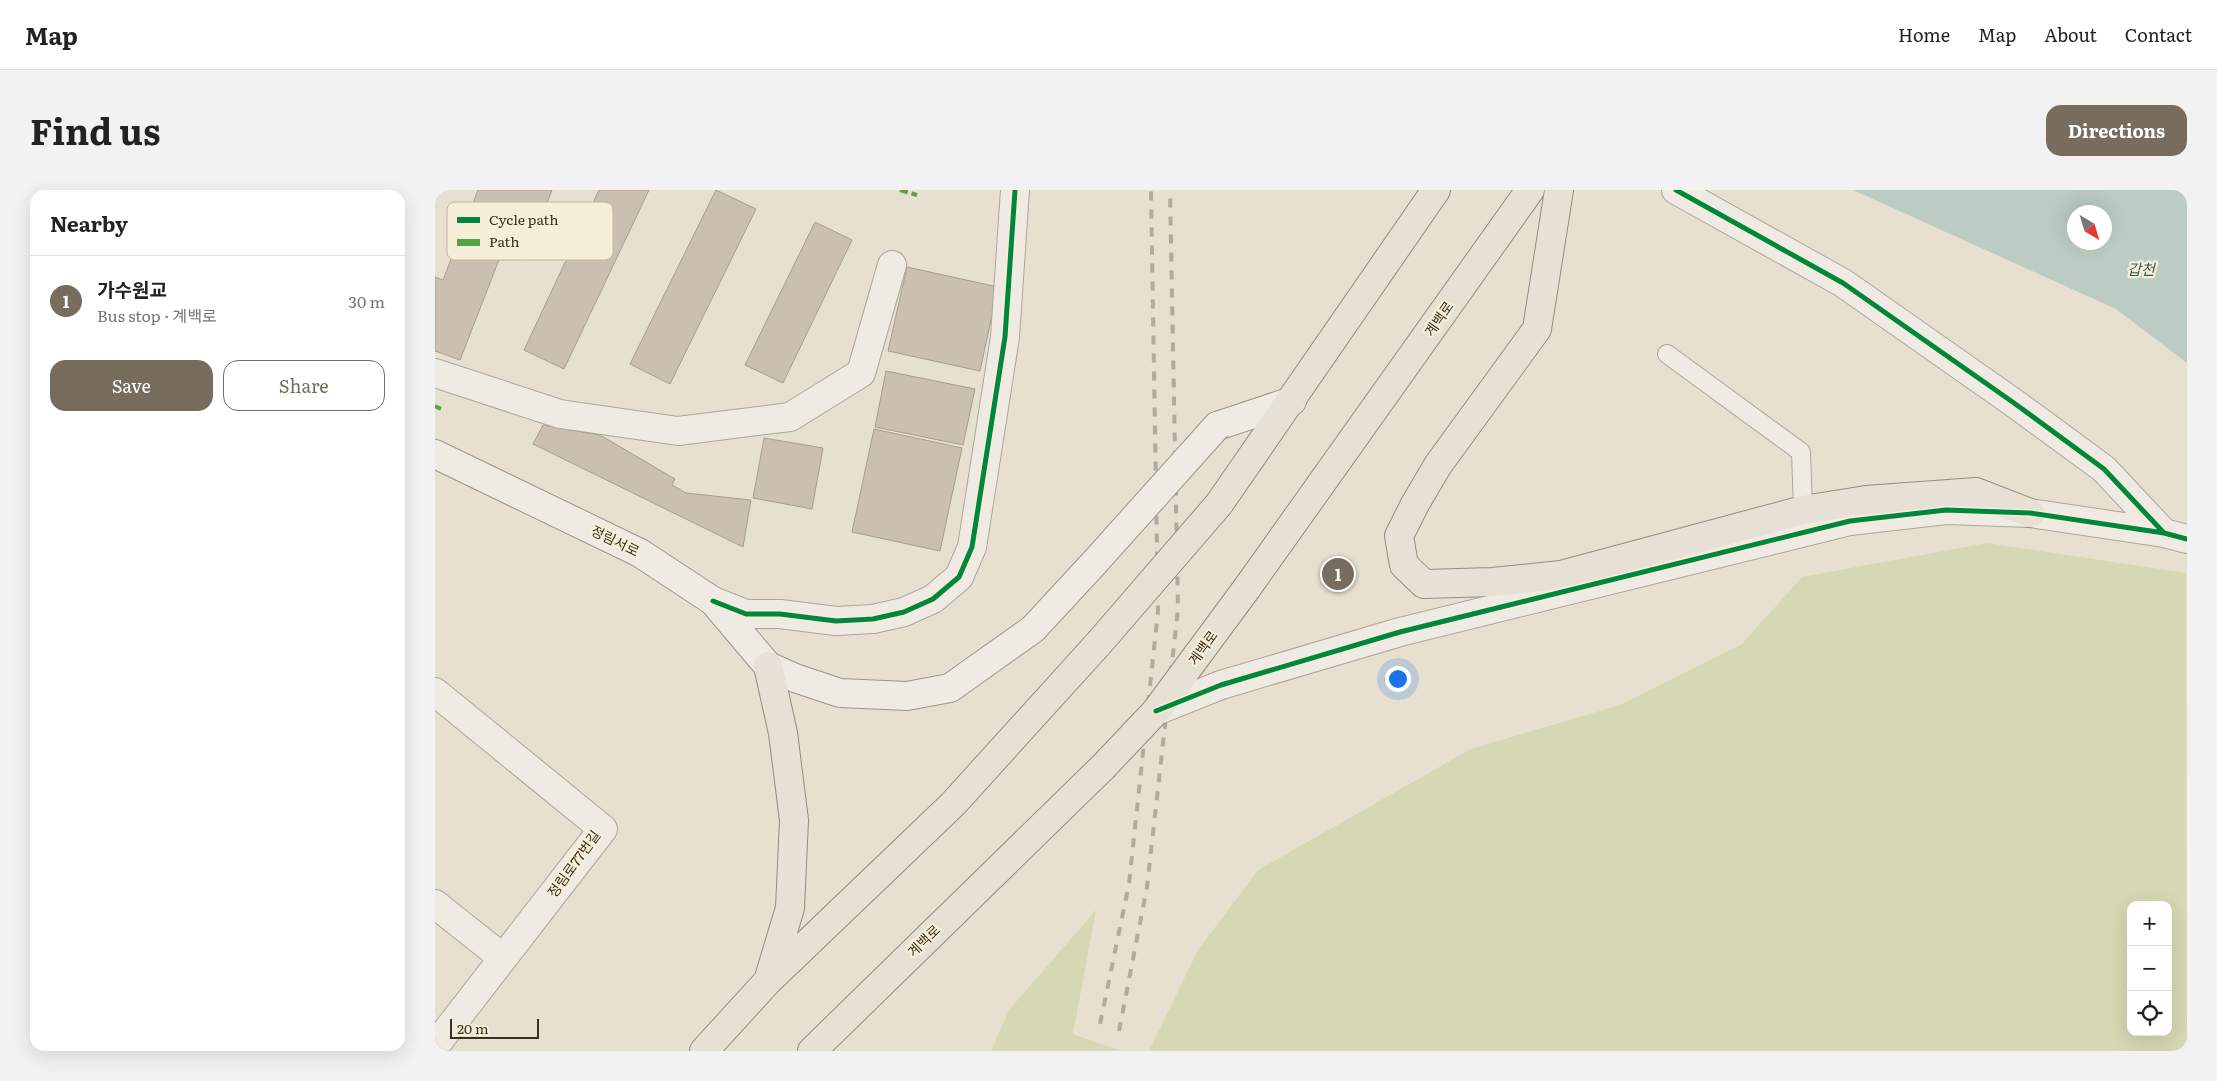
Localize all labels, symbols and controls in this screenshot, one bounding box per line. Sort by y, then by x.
text: Map [25,17,78,52]
text: Home [1898,21,1950,48]
text: Map [1978,21,2016,48]
text: About [2044,21,2097,48]
text: Contact [2125,21,2192,48]
text: Find us [30,104,160,156]
button: Directions [2046,105,2187,156]
legend [447,202,613,260]
north arrow [2067,205,2112,250]
text: Nearby [50,207,128,238]
text: Cycle path [489,209,558,229]
text: Path [489,231,519,251]
water label: 갑천 [2127,257,2157,280]
text: 가수원교 [97,275,167,303]
text: 1 [63,289,69,313]
text: 30 m [348,289,385,313]
street label: 계백로 [1419,297,1458,340]
text: Bus stop · 계백로 [97,303,217,327]
button: Save [50,360,213,411]
button: Share [223,360,385,411]
street label: 정림서로 [588,520,643,560]
pin: 1 [1322,555,1354,593]
street label: 계백로 [1183,626,1222,669]
your location [1385,666,1411,692]
street label: 정림로77번길 [542,826,604,901]
map controls [2127,901,2172,1036]
button: + [2127,901,2172,946]
street label: 계백로 [902,920,944,961]
button: − [2127,946,2172,991]
button: locate [2127,991,2172,1036]
scale bar [450,1016,539,1039]
text: 20 m [457,1018,489,1038]

